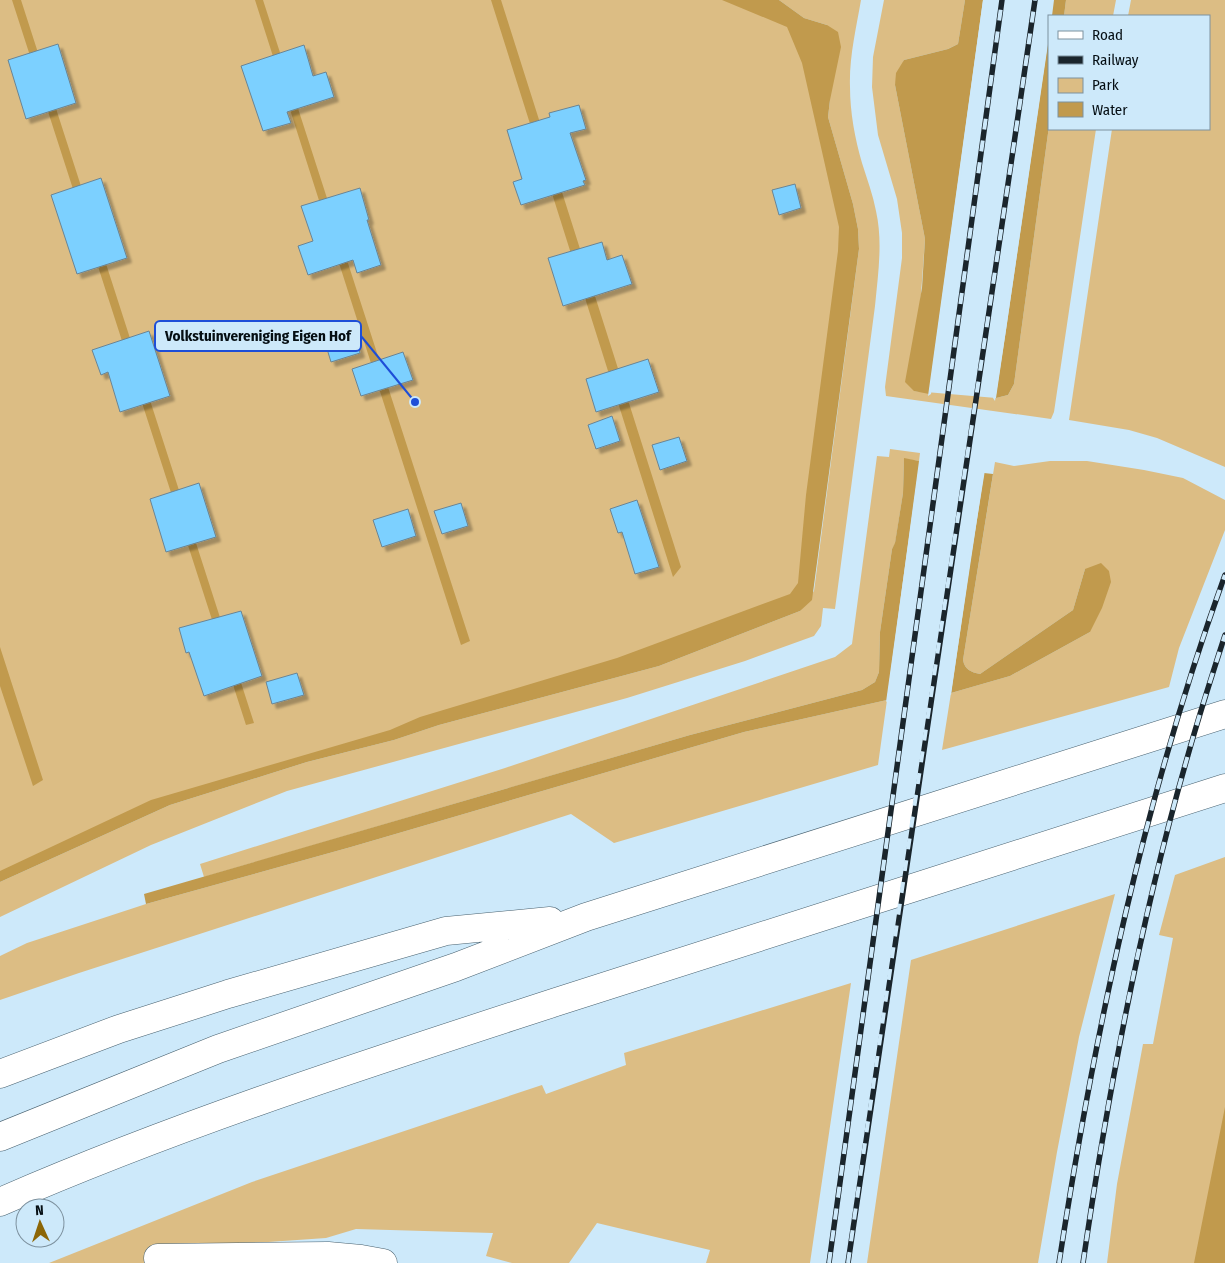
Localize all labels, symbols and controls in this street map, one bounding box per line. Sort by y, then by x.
legend [1048,15,1210,130]
text: Road [1092,26,1123,44]
text: Railway [1092,51,1139,69]
text: Park [1092,76,1119,94]
text: Water [1092,101,1128,119]
callout: Volkstuinvereniging Eigen Hof [155,321,361,351]
text: Volkstuinvereniging Eigen Hof [164,327,352,345]
north arrow [15,1198,65,1248]
text: N [35,1202,44,1219]

